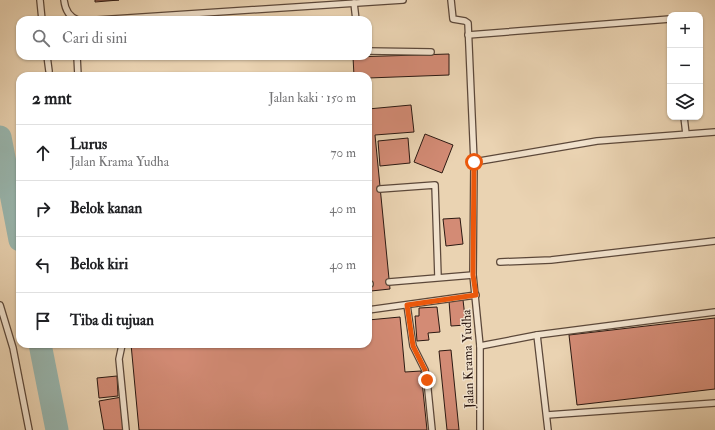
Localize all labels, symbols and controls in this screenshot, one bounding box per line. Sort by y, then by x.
map controls [667,12,703,120]
button: + [667,12,703,48]
search box [16,16,372,60]
icon: search [30,27,52,49]
text: Cari di sini [62,29,127,48]
button: − [667,48,703,84]
button: layers [667,84,703,120]
text: 2 mnt [32,88,72,109]
text: Jalan kaki · 150 m [269,90,356,106]
text: Lurus [70,135,107,154]
icon: ahead [32,142,54,164]
text: 70 m [331,145,356,161]
route start [465,153,483,171]
text: Jalan Krama Yudha [70,154,169,170]
icon: right [32,198,54,220]
text: Belok kanan [70,199,142,218]
text: 40 m [330,201,356,217]
icon: left [32,254,54,276]
text: Belok kiri [70,255,128,274]
text: 40 m [330,257,356,273]
street label: Jalan Krama Yudha [458,309,478,410]
icon: arrive [32,310,54,332]
text: Tiba di tujuan [70,311,154,330]
route end [418,371,436,389]

